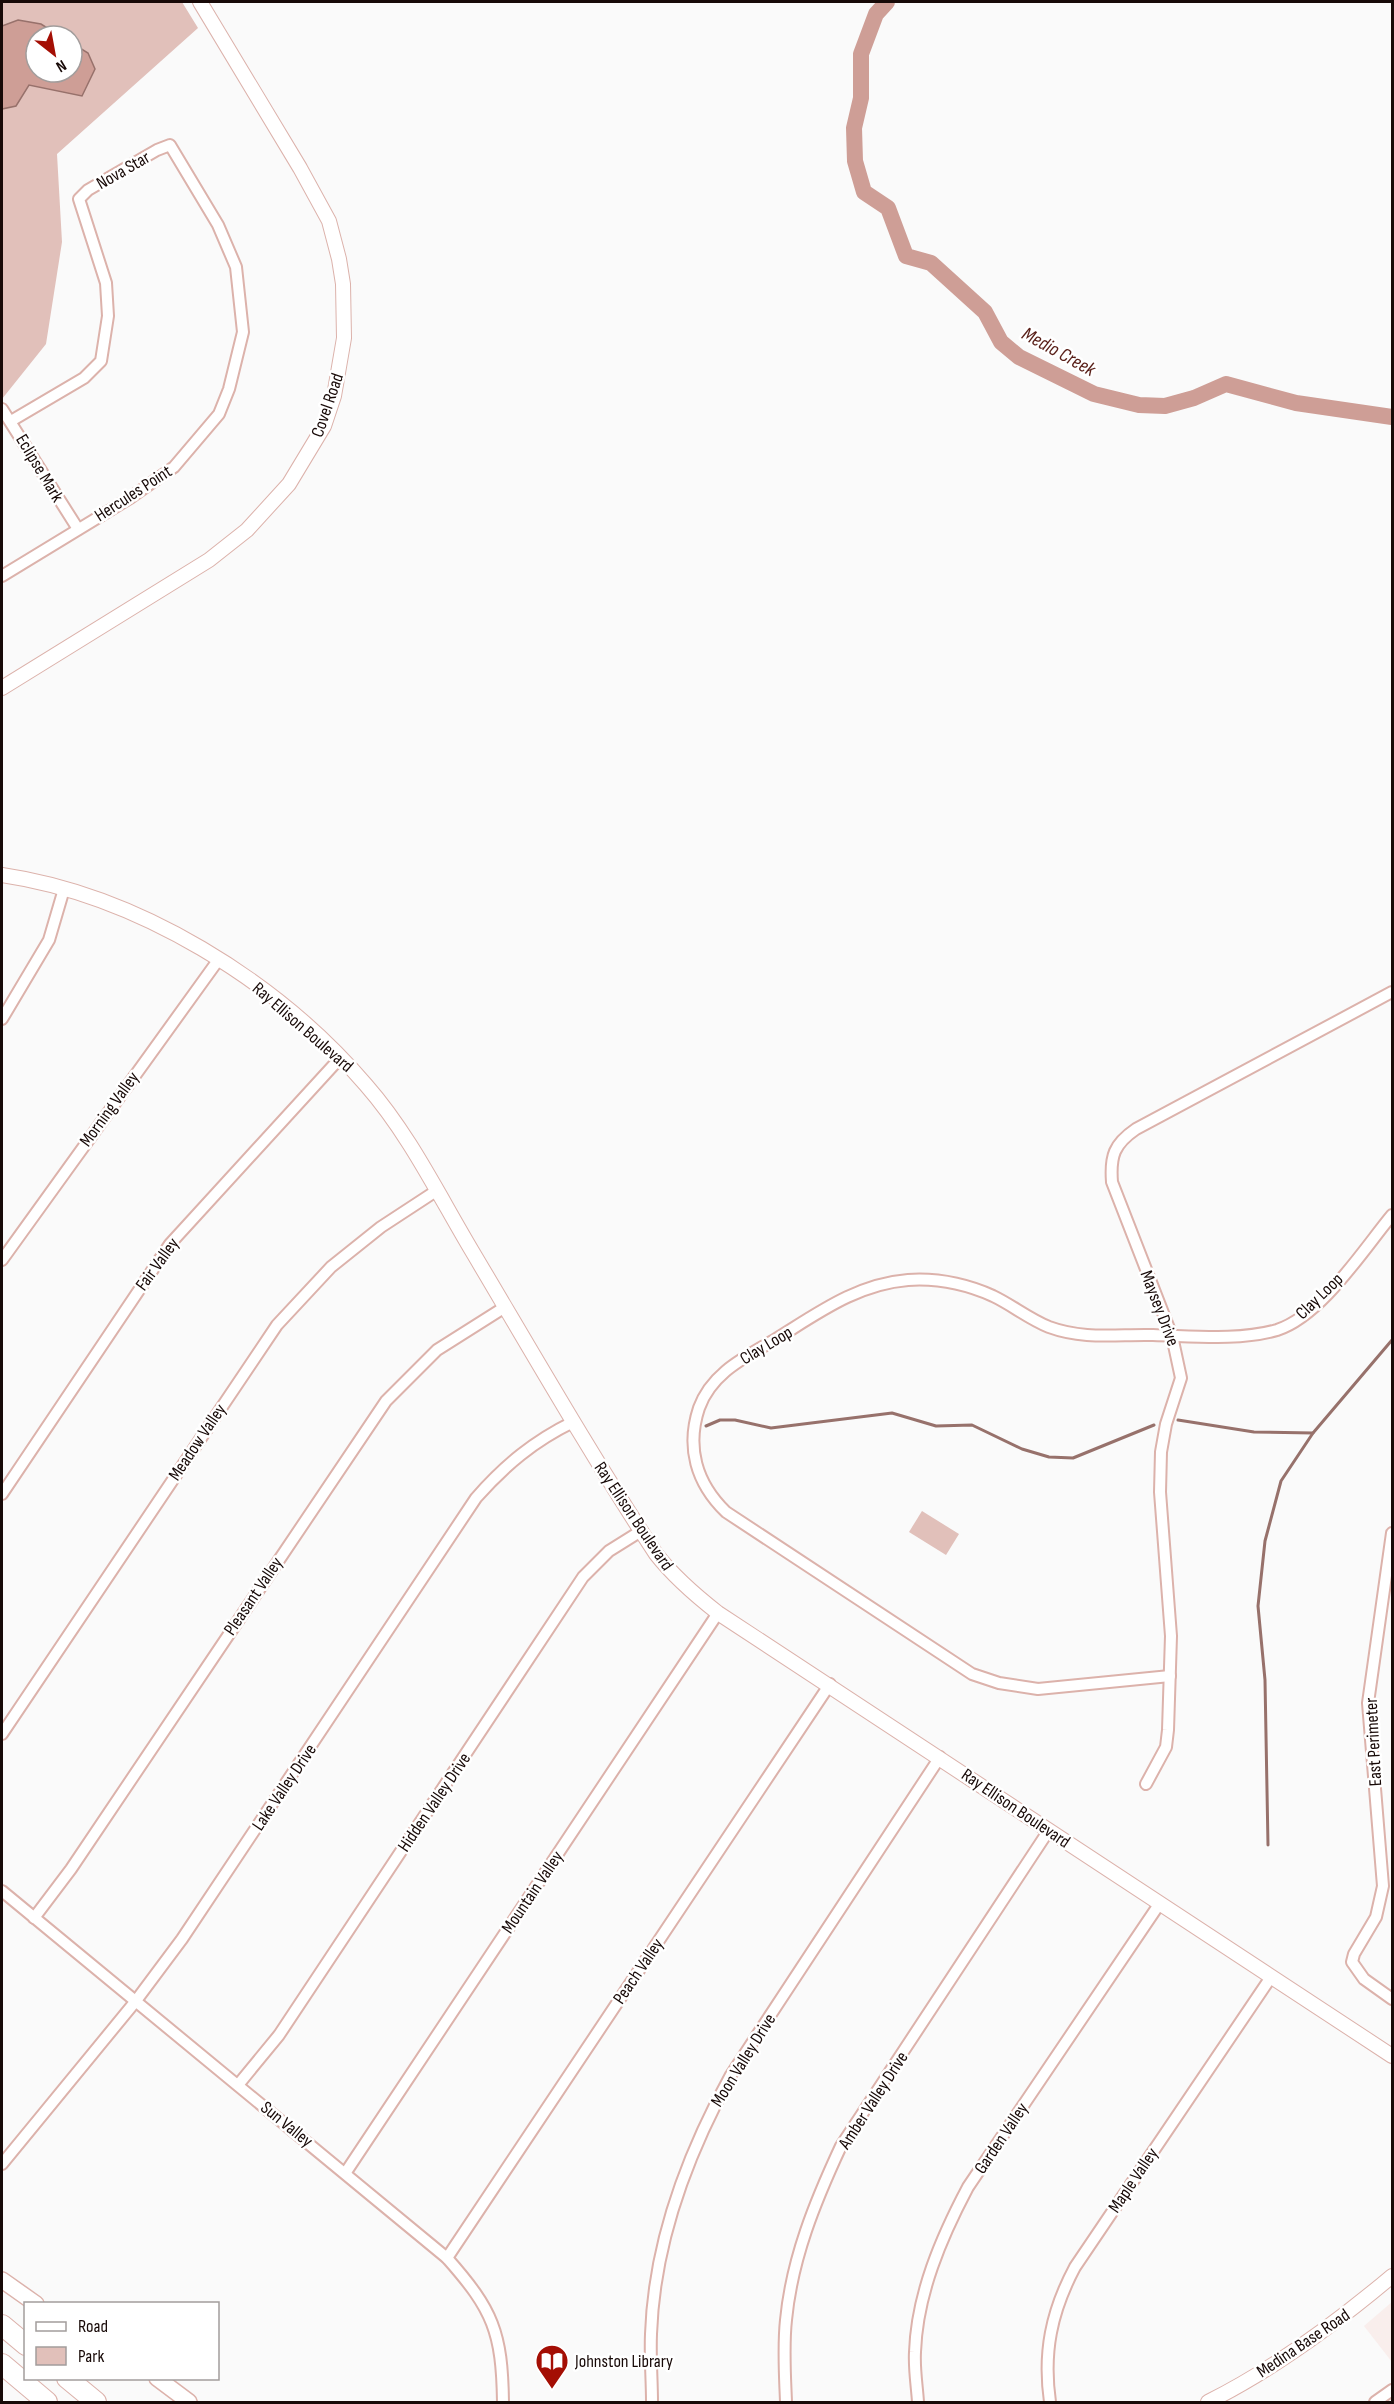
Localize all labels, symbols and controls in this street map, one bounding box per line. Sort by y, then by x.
north arrow [24,24,84,84]
text: N [52,55,70,76]
street label: Nova Star [93,147,154,194]
water label: Medio Creek [1018,322,1100,382]
street label: Covel Road [307,370,348,440]
street label: Eclipse Mark [11,431,68,506]
street label: Hercules Point [91,460,176,526]
street label: Ray Ellison Boulevard [248,978,357,1077]
street label: Morning Valley [75,1068,144,1151]
street label: Fair Valley [131,1234,184,1295]
street label: Maysey Drive [1136,1267,1184,1349]
street label: Clay Loop [1291,1269,1347,1324]
street label: Clay Loop [736,1322,796,1369]
street label: Meadow Valley [164,1400,231,1485]
street label: Ray Ellison Boulevard [590,1458,678,1575]
street label: Pleasant Valley [220,1553,287,1639]
street label: East Perimeter [1361,1697,1386,1787]
street label: Lake Valley Drive [248,1740,321,1835]
street label: Hidden Valley Drive [394,1749,475,1856]
street label: Ray Ellison Boulevard [957,1764,1074,1852]
street label: Mountain Valley [497,1847,568,1938]
street label: Peach Valley [609,1934,668,2008]
street label: Moon Valley Drive [707,2010,780,2111]
street label: Amber Valley Drive [834,2048,913,2154]
street label: Sun Valley [256,2097,317,2152]
street label: Garden Valley [970,2099,1033,2178]
street label: Maple Valley [1104,2144,1163,2217]
legend [24,2302,219,2380]
street label: Medina Base Road [1253,2305,1354,2382]
text: Road [78,2316,108,2337]
library icon: Johnston Library [534,2343,570,2390]
text: Park [78,2346,104,2367]
place label: Johnston Library [574,2351,673,2372]

